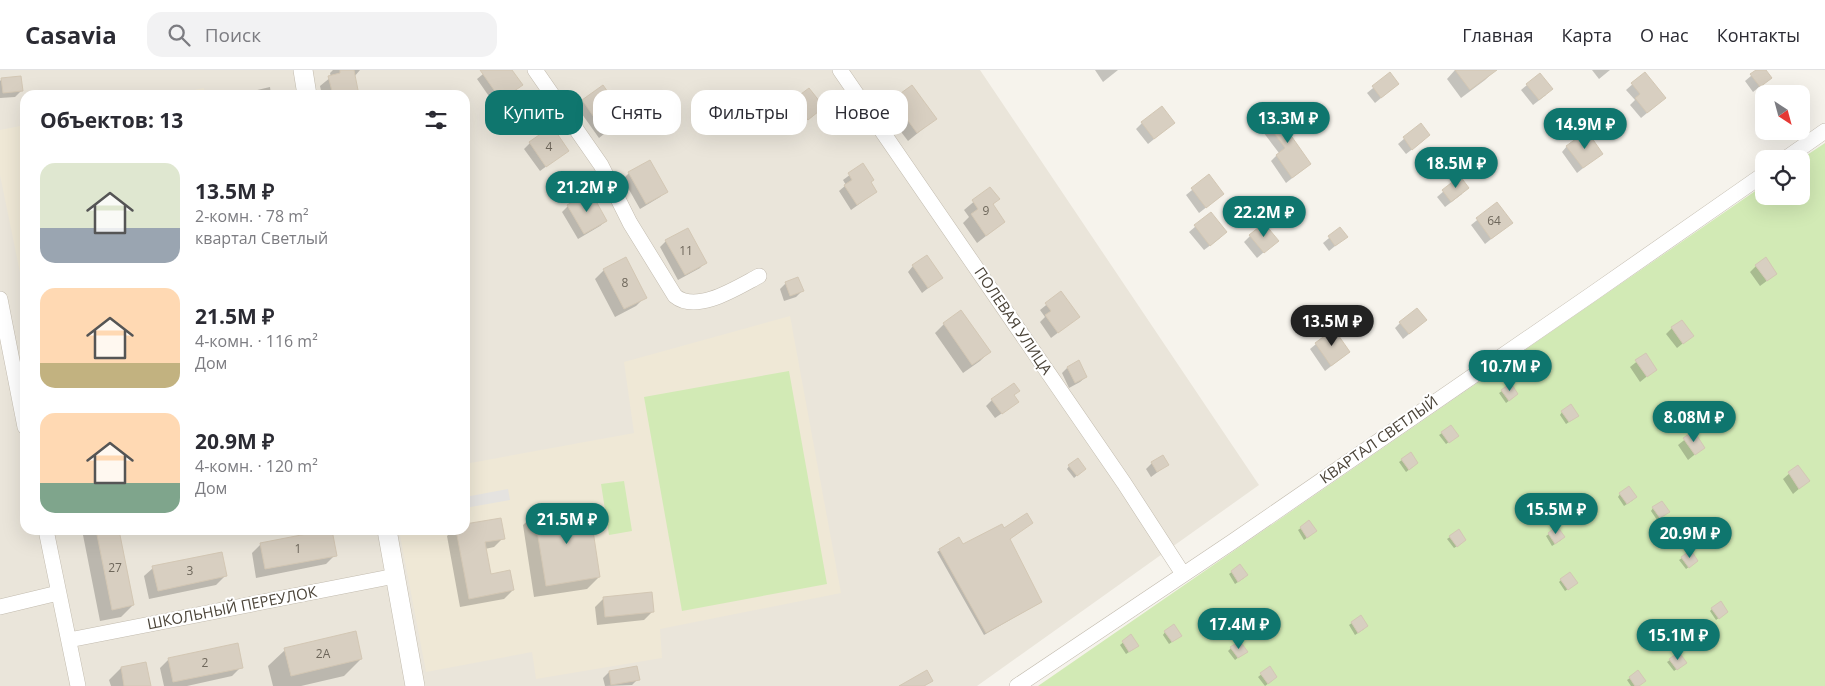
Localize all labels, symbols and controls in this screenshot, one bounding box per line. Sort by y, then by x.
search box [147,12,497,57]
text: Casavia [25,18,117,51]
icon: search [165,21,193,49]
text: Поиск [205,22,261,48]
text: Главная [1462,23,1534,47]
text: Карта [1562,23,1612,47]
text: О нас [1640,23,1689,47]
text: Контакты [1717,23,1800,47]
north arrow [1755,85,1810,140]
map controls [1755,85,1810,205]
chip: Купить [485,90,583,135]
chip: Снять [593,90,681,135]
chip: Фильтры [691,90,807,135]
chip: Новое [817,90,908,135]
pin: 13.3M ₽ [1242,102,1334,144]
text: Объектов: 13 [40,106,183,134]
icon: filters [422,106,450,134]
text: 13.3M ₽ [1258,107,1318,129]
pin: 14.9M ₽ [1539,108,1631,150]
text: 14.9M ₽ [1555,113,1615,135]
house number: 4 [546,138,553,155]
pin: 18.5M ₽ [1410,146,1502,189]
button: locate [1755,150,1810,205]
text: 18.5M ₽ [1426,152,1486,174]
pin: 21.2M ₽ [541,170,633,213]
text: 21.2M ₽ [557,176,617,198]
text: 13.5M ₽ [195,177,275,205]
icon: home [80,183,140,243]
pin: 22.2M ₽ [1218,196,1310,238]
text: 22.2M ₽ [1234,201,1294,223]
house number: 9 [983,202,990,219]
text: 2-комн. · 78 m² [195,205,309,227]
house number: 64 [1487,212,1501,229]
text: квартал Светлый [195,227,328,249]
house number: 11 [679,242,693,259]
street label: ПОЛЕВАЯ УЛИЦА [970,263,1058,379]
house number: 8 [622,274,629,291]
text: 21.5M ₽ [195,302,275,330]
pin: 13.5M ₽ [1286,304,1378,347]
icon: home [80,308,140,368]
text: 13.5M ₽ [1302,310,1362,332]
text: 4-комн. · 116 m² [195,330,318,352]
pin: 10.7M ₽ [1464,350,1556,392]
text: Дом [195,352,227,374]
text: 10.7M ₽ [1480,355,1540,377]
street label: КВАРТАЛ СВЕТЛЫЙ [1315,391,1441,488]
pin: 8.08M ₽ [1648,400,1740,443]
text: 8.08M ₽ [1664,406,1724,428]
text: 20.9M ₽ [195,427,275,455]
icon: home [80,433,140,493]
text: 4-комн. · 120 m² [195,455,318,477]
text: Дом [195,477,227,499]
pin: 15.5M ₽ [1510,492,1602,535]
text: 15.5M ₽ [1526,498,1586,520]
pin: 21.5M ₽ [521,502,613,545]
text: 21.5M ₽ [537,508,597,530]
pin: 20.9M ₽ [1644,516,1736,559]
text: 20.9M ₽ [1660,522,1720,544]
house number: 1 [295,540,301,557]
house number: 27 [108,559,122,576]
house number: 3 [187,562,194,579]
street label: ШКОЛЬНЫЙ ПЕРЕУЛОК [145,581,319,633]
pin: 17.4M ₽ [1193,608,1285,650]
text: 17.4M ₽ [1209,613,1269,635]
pin: 15.1M ₽ [1632,618,1724,661]
text: 15.1M ₽ [1648,624,1708,646]
house number: 2А [316,645,331,662]
house number: 2 [202,654,209,671]

